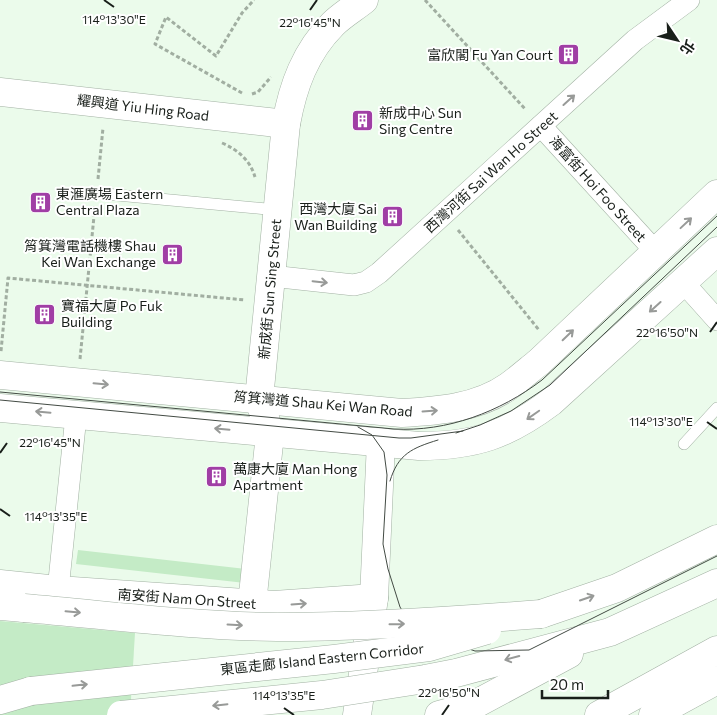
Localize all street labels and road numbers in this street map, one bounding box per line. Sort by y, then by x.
street label: 耀興道 Yiu Hing Road [76,91,210,124]
street label: 西灣河街 Sai Wan Ho Street [421,107,561,236]
street label: 海富街 Hoi Foo Street [546,132,651,245]
street label: 新成街 Sun Sing Street [255,218,284,360]
street label: 筲箕灣道 Shau Kei Wan Road [233,387,413,420]
street label: 南安街 Nam On Street [117,585,257,612]
street label: 東區走廊 Island Eastern Corridor [219,639,425,678]

